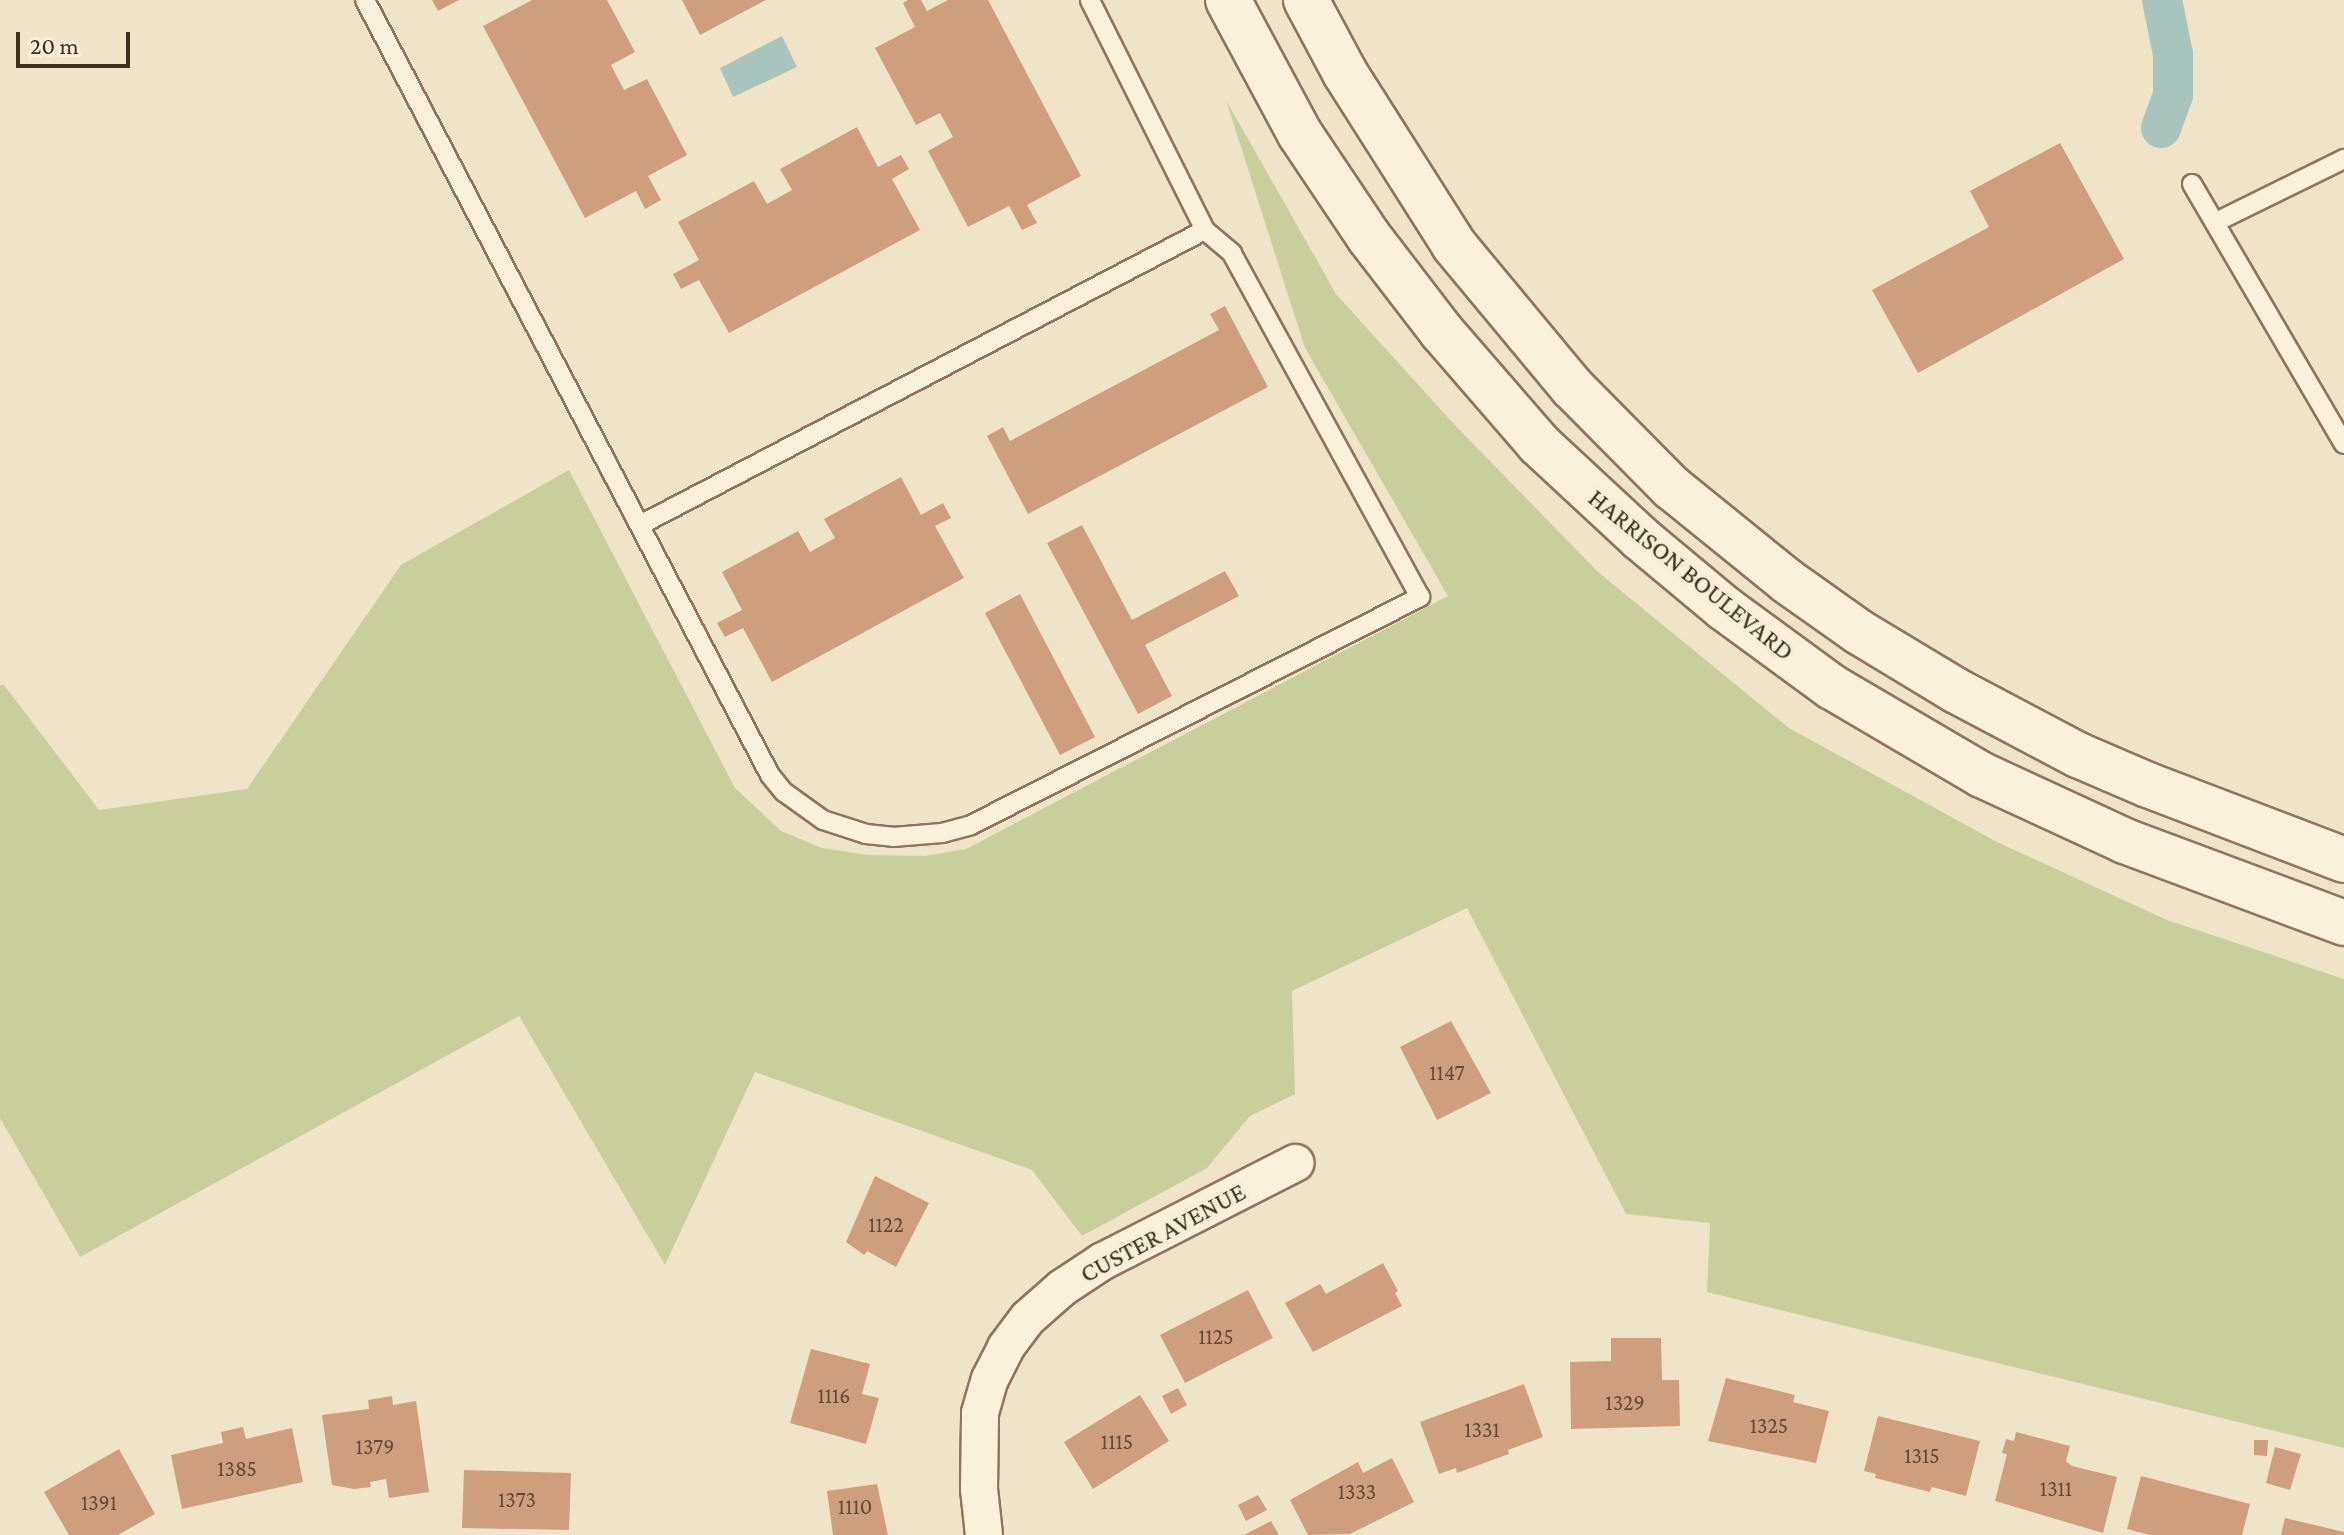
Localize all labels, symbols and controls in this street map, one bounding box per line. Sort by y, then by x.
scale bar [20,16,134,66]
text: 20 m [30,32,79,59]
street label: HARRISON BOULEVARD [1582,482,1800,668]
house number: 1147 [1429,1060,1465,1086]
street label: CUSTER AVENUE [1075,1176,1251,1290]
house number: 1122 [868,1212,904,1238]
house number: 1125 [1198,1324,1234,1350]
house number: 1116 [817,1383,851,1409]
house number: 1329 [1605,1390,1645,1416]
house number: 1325 [1750,1413,1788,1439]
house number: 1331 [1464,1417,1500,1443]
house number: 1115 [1101,1429,1133,1455]
house number: 1379 [356,1434,394,1460]
house number: 1315 [1904,1443,1940,1469]
house number: 1385 [217,1456,257,1482]
house number: 1311 [2040,1476,2072,1502]
house number: 1333 [1338,1479,1376,1505]
house number: 1373 [498,1487,536,1513]
house number: 1391 [81,1490,117,1516]
house number: 1110 [838,1494,872,1520]

